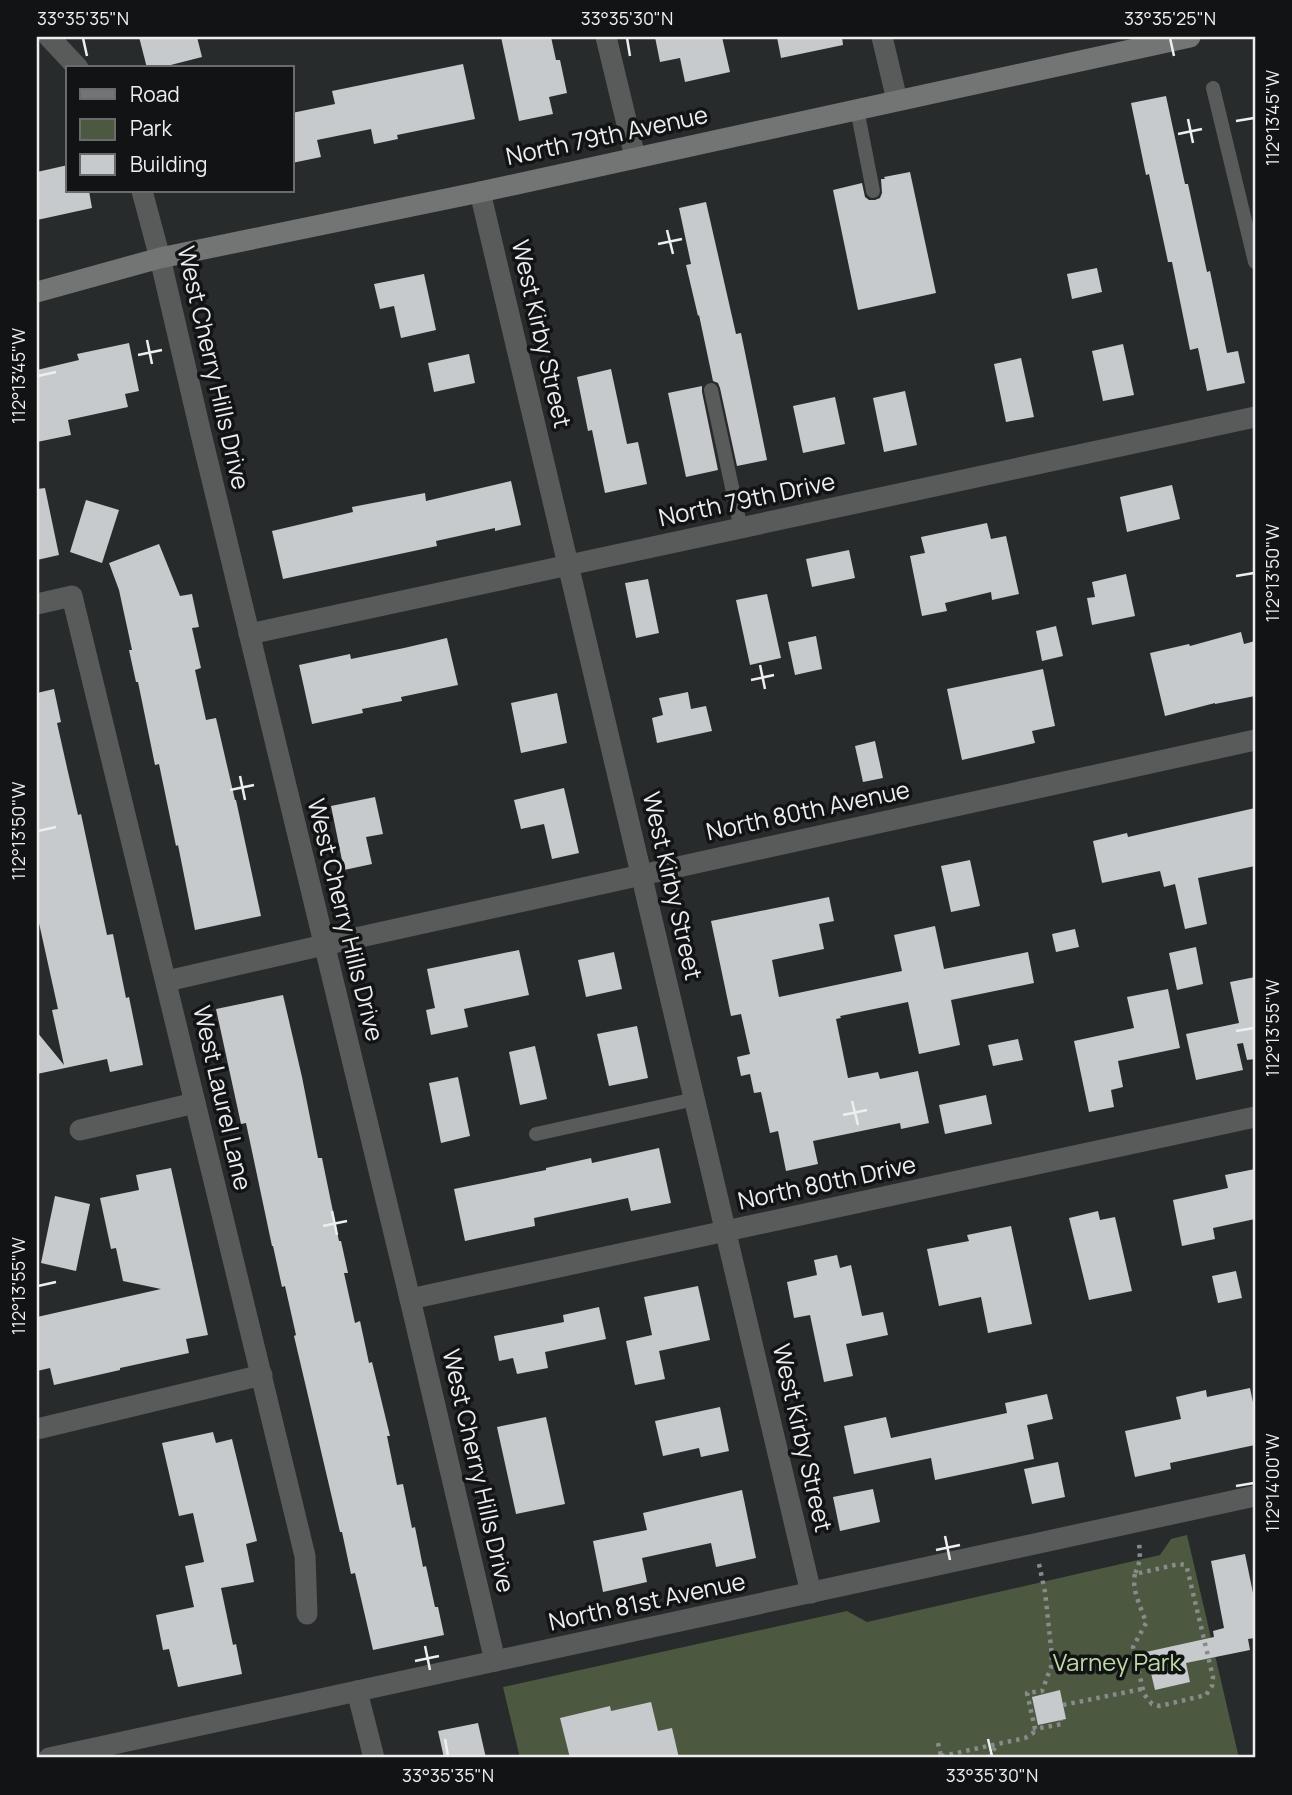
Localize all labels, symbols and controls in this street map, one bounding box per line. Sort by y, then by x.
text: 33°35'35"N [37,6,129,30]
text: 33°35'30"N [581,6,673,30]
text: 33°35'25"N [1124,6,1216,30]
legend [66,66,294,192]
text: 112°13'45"W [1260,70,1284,166]
text: Road [130,80,180,108]
street label: North 79th Avenue [503,97,711,172]
text: Park [130,114,172,142]
text: Building [130,150,207,178]
street label: West Kirby Street [505,236,580,431]
street label: West Cherry Hills Drive [170,243,259,493]
text: 112°13'45"W [6,328,30,424]
street label: North 79th Drive [655,464,838,533]
text: 112°13'50"W [1260,524,1284,622]
street label: North 80th Avenue [703,772,913,847]
text: 112°13'50"W [6,782,30,880]
street label: West Kirby Street [636,788,711,983]
street label: West Cherry Hills Drive [300,795,393,1044]
text: 112°13'55"W [1260,979,1284,1077]
street label: West Laurel Lane [186,1002,261,1193]
street label: North 80th Drive [735,1147,919,1217]
text: 112°13'55"W [6,1237,30,1335]
street label: West Kirby Street [766,1340,841,1535]
street label: West Cherry Hills Drive [435,1346,524,1596]
text: 112°14'00"W [1260,1433,1284,1533]
street label: North 81st Avenue [545,1564,748,1638]
park label: Varney Park [1053,1645,1182,1678]
text: 33°35'35"N [402,1763,494,1787]
text: 33°35'30"N [946,1763,1038,1787]

